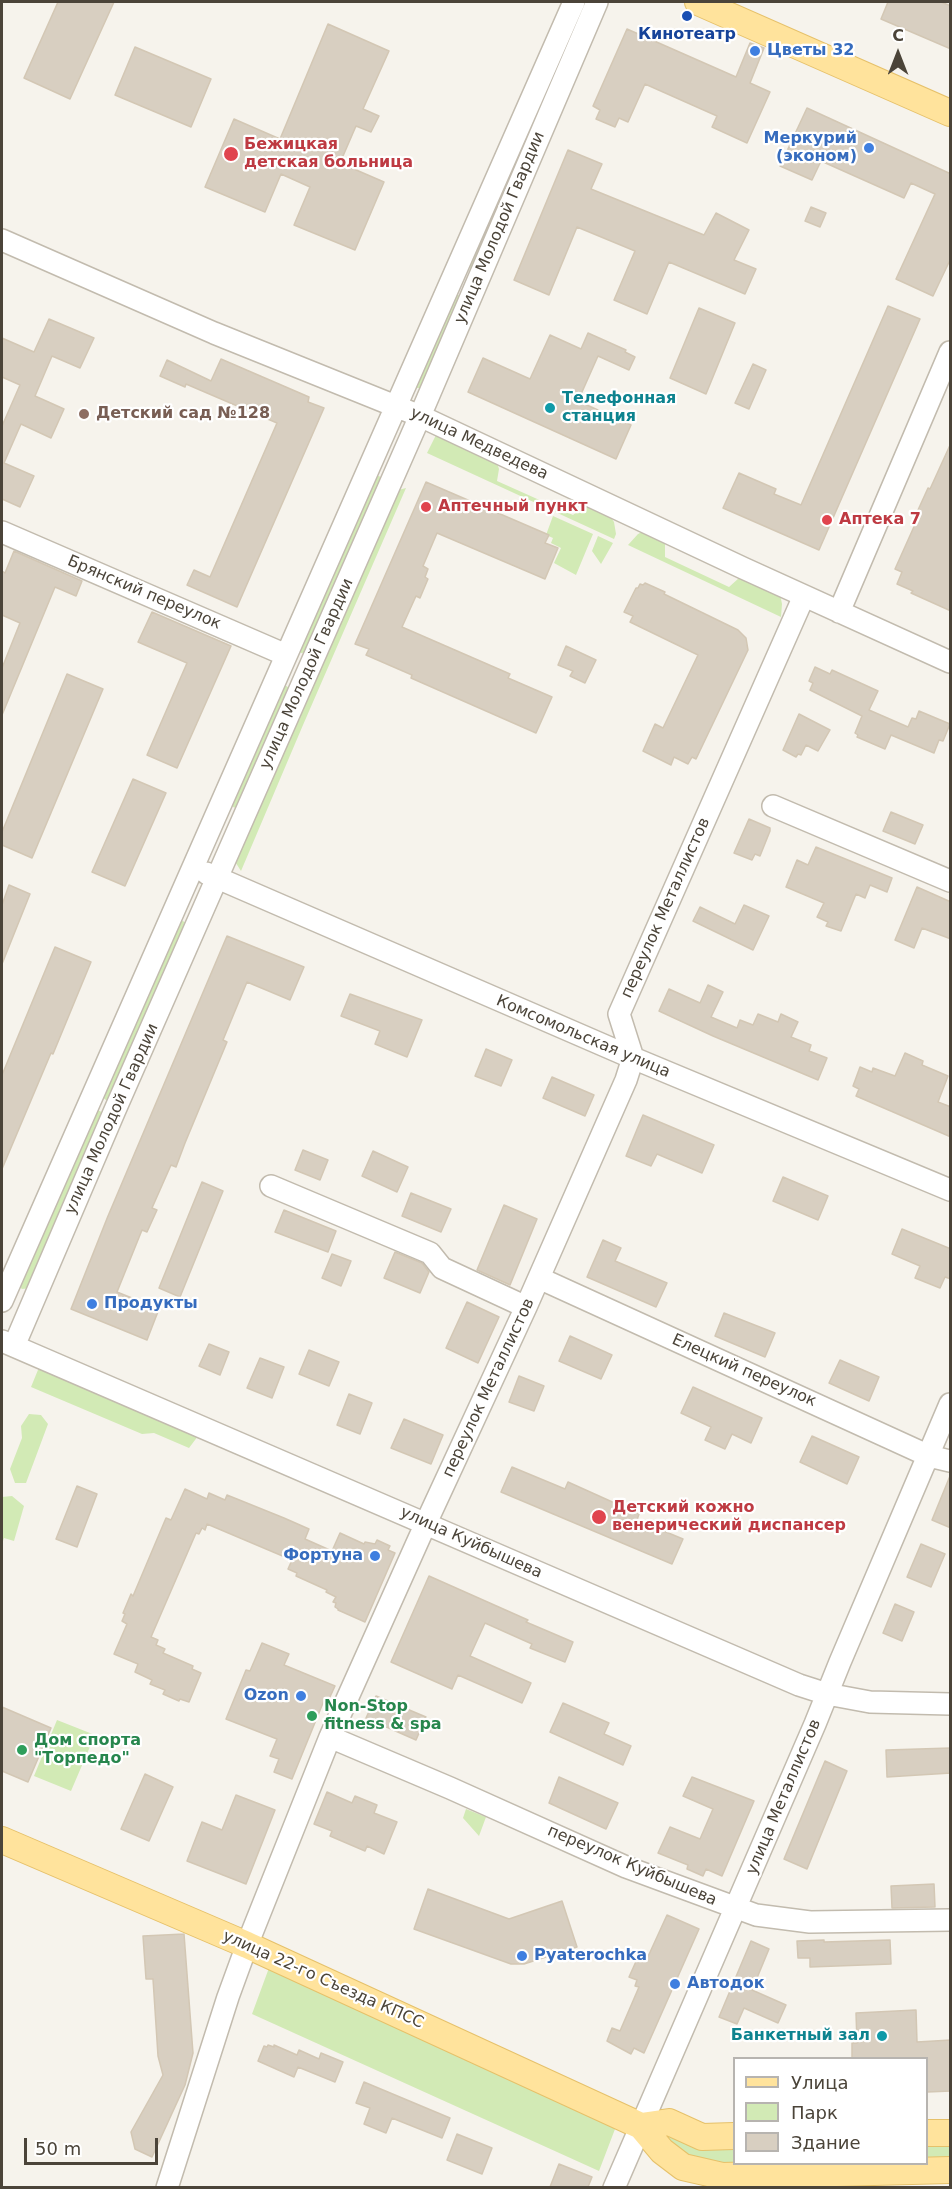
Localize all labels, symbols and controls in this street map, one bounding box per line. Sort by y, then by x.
marker: Кинотеатр [680,9,694,23]
north arrow [868,24,928,84]
place label: Кинотеатр [638,25,736,45]
text: С [892,26,904,45]
place label: Цветы 32 [767,41,854,61]
marker: Цветы 32 [748,44,762,58]
street label: улица Молодой Гвардии [451,129,549,327]
place label: Меркурий (эконом) [764,129,857,167]
place label: Бежицкая детская больница [244,135,413,173]
marker: Меркурий (эконом) [862,141,876,155]
marker: Бежицкая детская больница [222,145,240,163]
place label: Телефонная станция [562,389,676,427]
marker: Телефонная станция [543,401,557,415]
place label: Детский сад №128 [96,404,270,424]
street label: улица Медведева [407,404,551,484]
marker: Детский сад №128 [77,407,91,421]
place label: Аптечный пункт [438,497,588,517]
marker: Аптечный пункт [419,500,433,514]
place label: Аптека 7 [839,510,921,530]
marker: Аптека 7 [820,513,834,527]
street label: Брянский переулок [64,552,224,634]
street label: улица Молодой Гвардии [256,576,358,772]
street label: переулок Металлистов [617,815,715,1001]
street label: Комсомольская улица [493,992,673,1082]
street label: улица Молодой Гвардии [61,1021,163,1217]
place label: Продукты [104,1294,198,1314]
street label: переулок Металлистов [439,1295,539,1481]
marker: Продукты [85,1297,99,1311]
street label: Елецкий переулок [669,1330,819,1412]
place label: Детский кожно венерический диспансер [612,1498,846,1536]
street label: улица Куйбышева [397,1503,545,1583]
marker: Детский кожно венерический диспансер [590,1508,608,1526]
place label: Фортуна [283,1546,363,1566]
marker: Фортуна [368,1549,382,1563]
place label: Ozon [244,1686,289,1706]
marker: Ozon [294,1689,308,1703]
place label: Non-Stop fitness & spa [324,1697,442,1735]
marker: Non-Stop fitness & spa [305,1709,319,1723]
street label: улица Металлистов [743,1716,825,1878]
place label: Дом спорта "Торпедо" [34,1731,141,1769]
marker: Дом спорта "Торпедо" [15,1743,29,1757]
street label: переулок Куйбышева [544,1822,720,1910]
street label: улица 22-го Съезда КПСС [220,1927,426,2033]
place label: Pyaterochka [534,1946,647,1966]
marker: Pyaterochka [515,1949,529,1963]
place label: Автодок [687,1974,765,1994]
marker: Автодок [668,1977,682,1991]
place label: Банкетный зал [731,2026,870,2046]
marker: Банкетный зал [875,2029,889,2043]
legend [733,2057,928,2165]
text: Улица [791,2072,848,2093]
text: Парк [791,2102,838,2123]
scale bar [27,2126,160,2164]
text: Здание [791,2132,861,2153]
text: 50 m [35,2138,81,2159]

